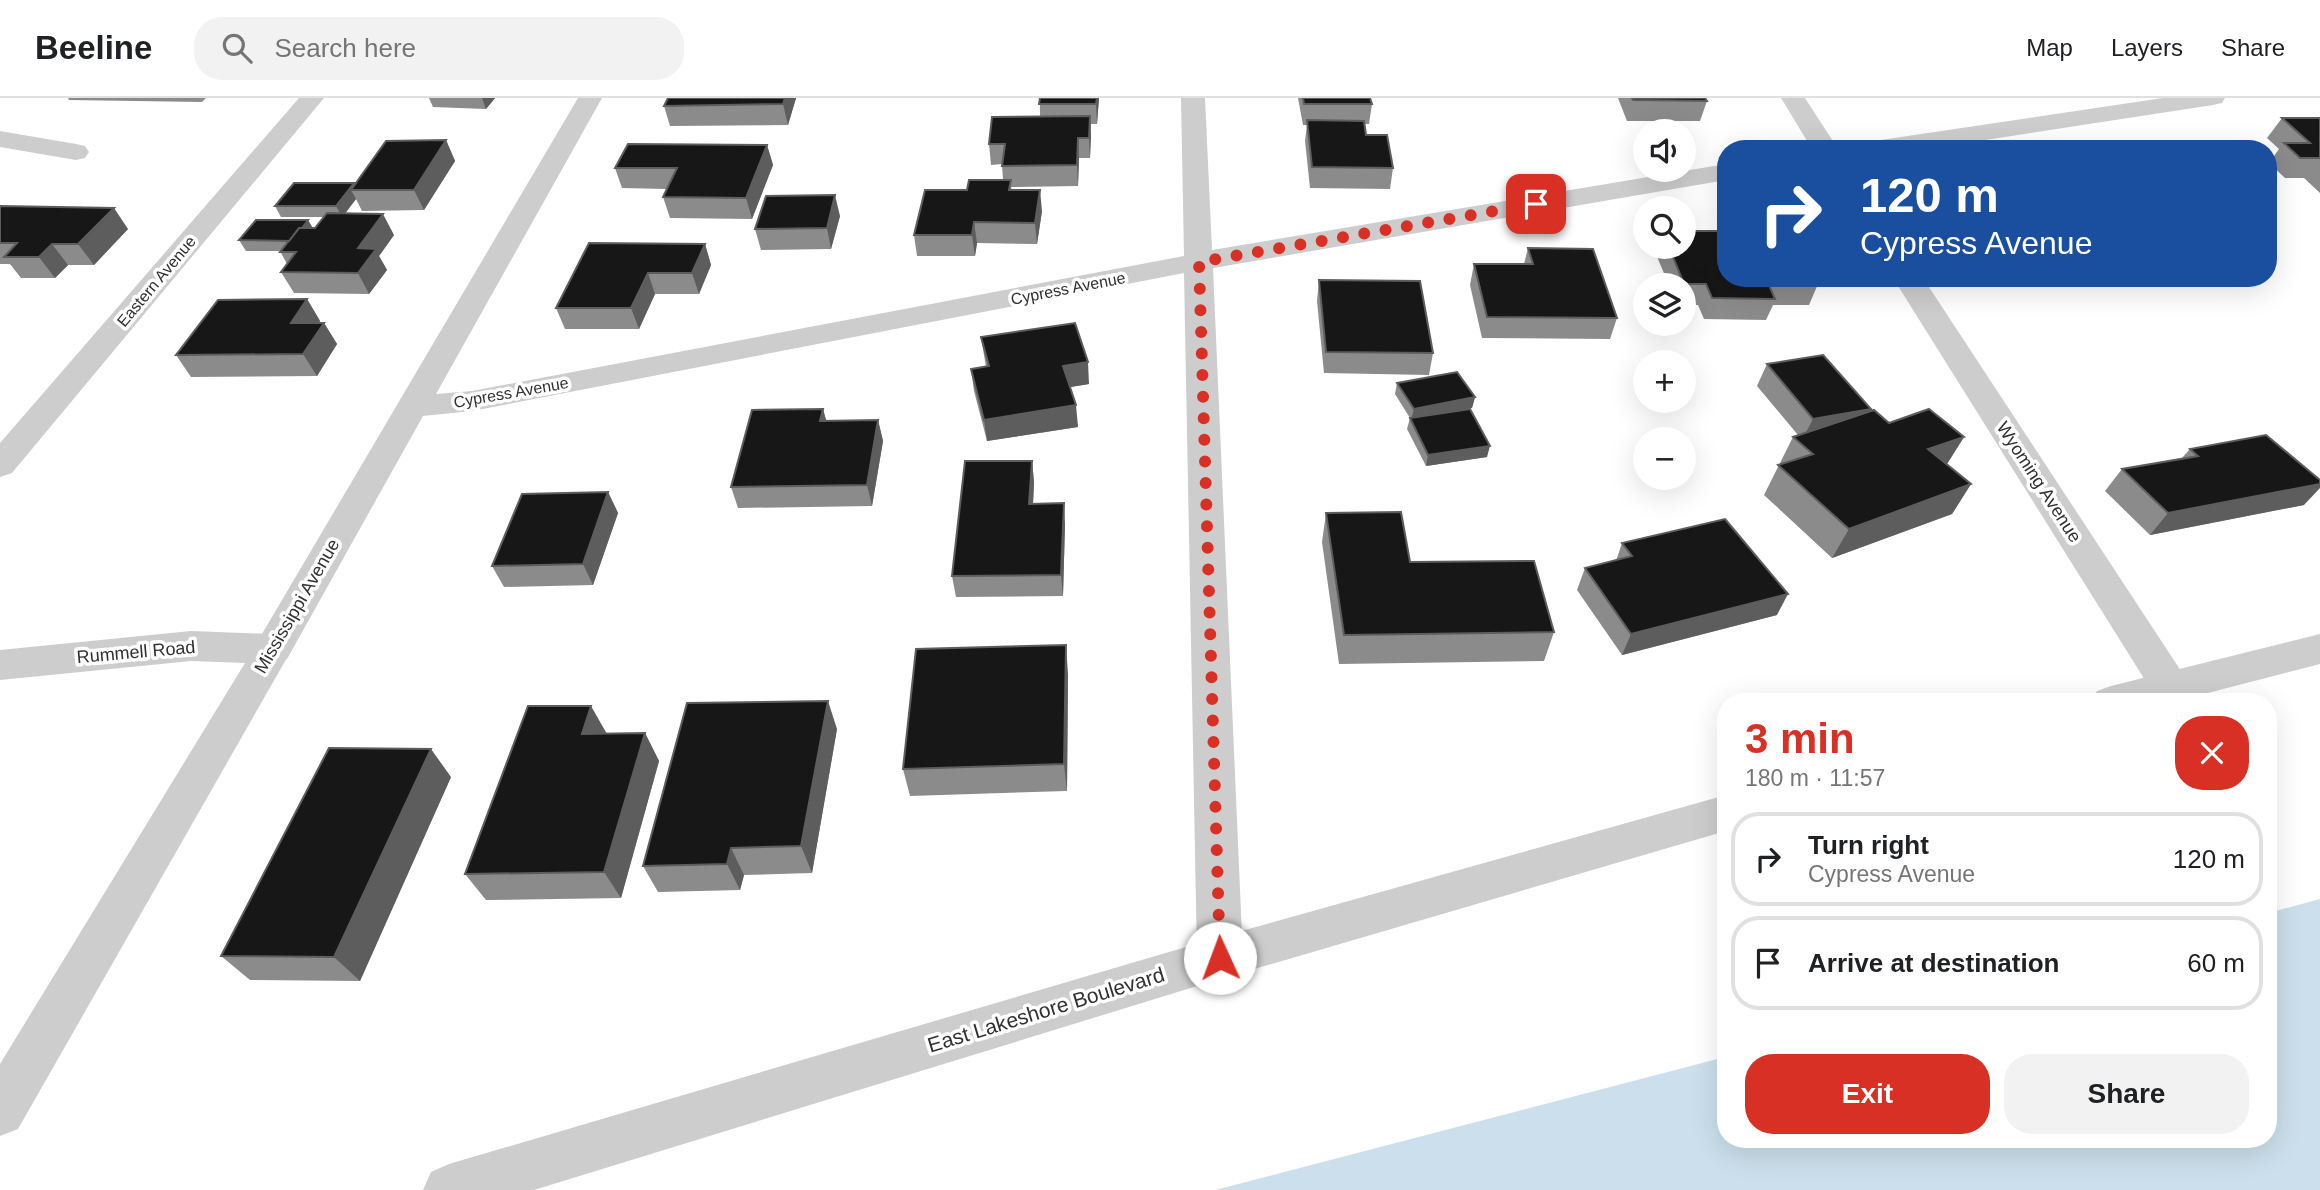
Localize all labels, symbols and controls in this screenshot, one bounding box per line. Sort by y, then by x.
search box [194,17,684,80]
text: Beeline [35,29,152,66]
icon: search [218,29,256,67]
text: Search here [274,33,416,63]
text: Map [2026,34,2073,61]
text: Layers [2111,34,2183,61]
text: Share [2221,34,2285,61]
map controls [1633,119,1696,490]
button: sound [1633,119,1696,182]
icon: right [1745,168,1836,259]
text: 120 m [1860,168,1999,222]
pin [1506,174,1566,234]
icon: arrive [1517,185,1555,223]
button: search [1633,196,1696,259]
text: Cypress Avenue [1860,225,2092,261]
street label: Eastern Avenue [114,233,199,330]
street label: Cypress Avenue [1009,269,1127,308]
button: layers [1633,273,1696,336]
button: + [1633,350,1696,413]
street label: Cypress Avenue [452,374,570,411]
street label: Wyoming Avenue [1993,418,2085,546]
button: − [1633,427,1696,490]
street label: Mississippi Avenue [250,535,344,677]
street label: Rummell Road [76,637,196,667]
text: 3 min [1745,715,1855,762]
button: close [2175,716,2249,790]
text: 180 m · 11:57 [1745,765,1885,791]
text: Turn right [1808,830,1929,860]
icon: right [1749,840,1787,878]
text: 120 m [2173,844,2245,874]
text: Cypress Avenue [1808,861,1975,887]
position arrow [1183,921,1257,995]
icon: arrive [1749,944,1787,982]
text: Arrive at destination [1808,948,2059,978]
text: 60 m [2187,948,2245,978]
street label: East Lakeshore Boulevard [925,963,1167,1057]
button: Exit [1745,1054,1990,1134]
button: Share [2004,1054,2249,1134]

